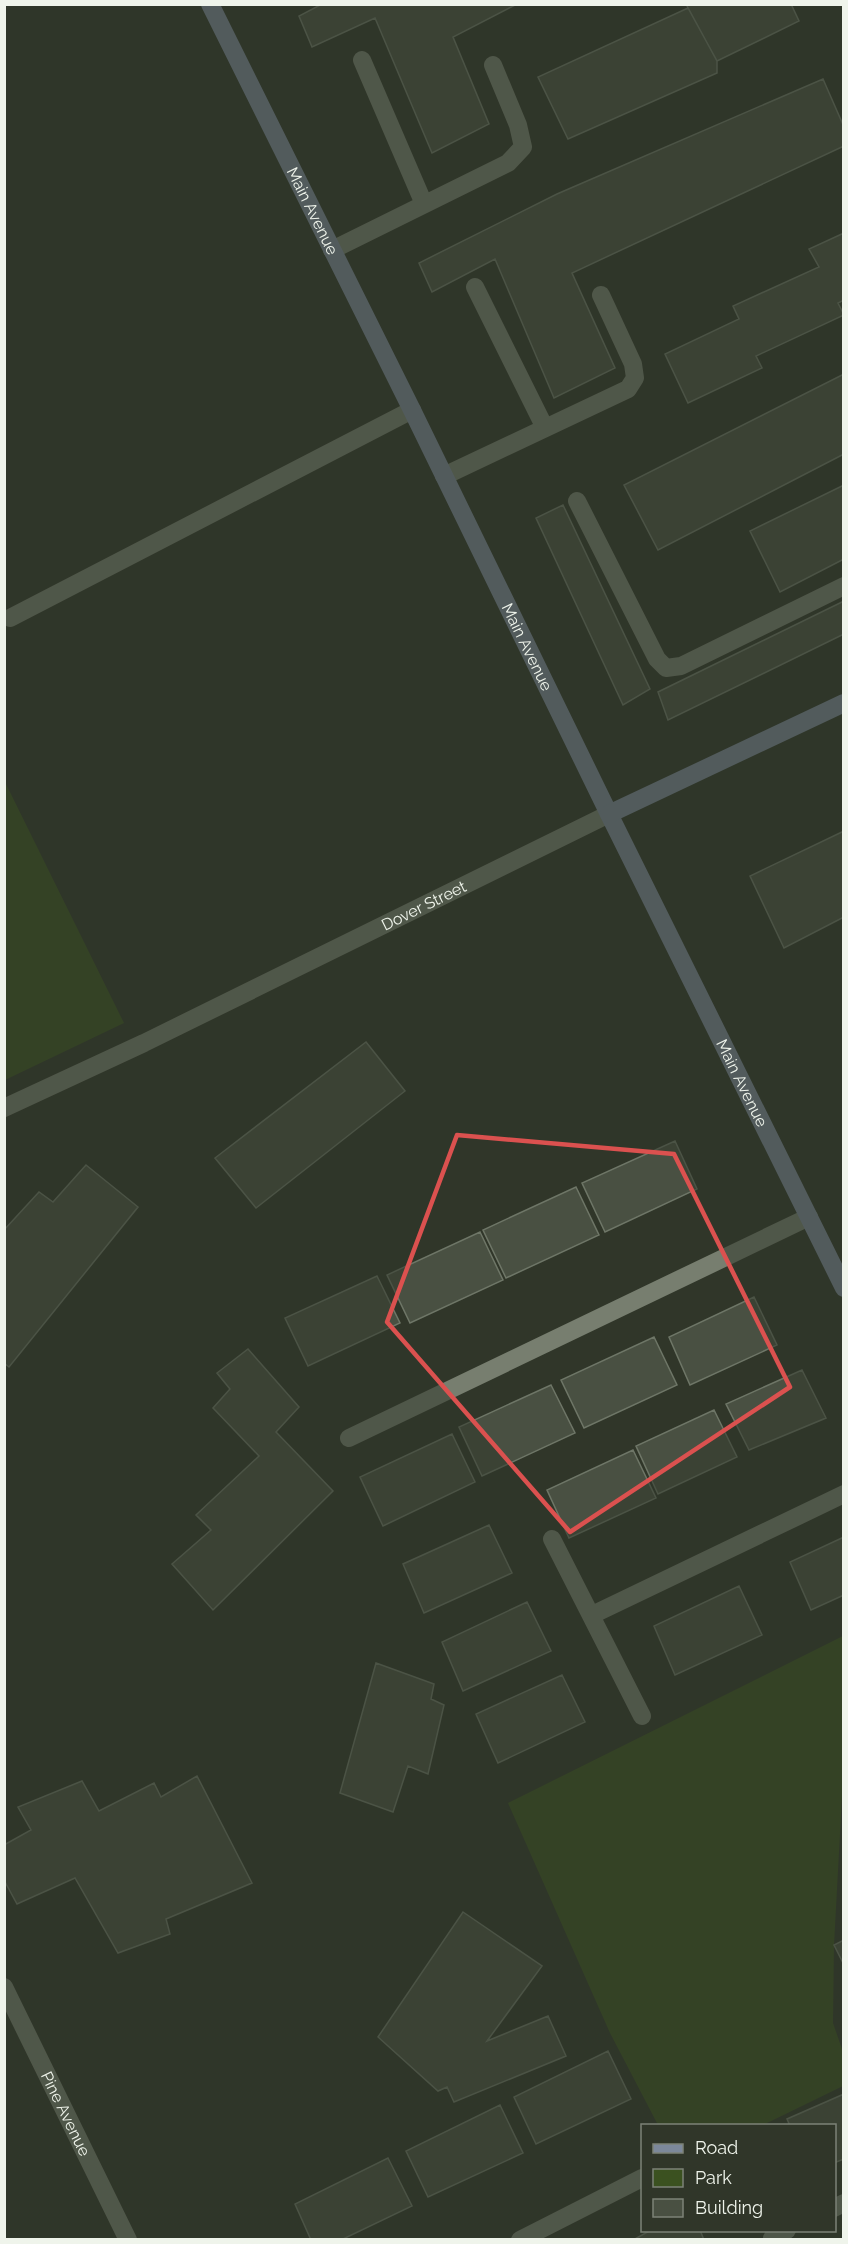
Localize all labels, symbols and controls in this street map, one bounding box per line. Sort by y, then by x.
street label: Main Avenue [283,164,343,258]
street label: Main Avenue [498,600,557,694]
street label: Dover Street [378,876,470,934]
street label: Main Avenue [713,1036,772,1130]
street label: Pine Avenue [37,2068,95,2159]
legend [641,2124,836,2232]
text: Road [695,2137,738,2158]
text: Park [695,2167,732,2188]
text: Building [695,2197,763,2218]

